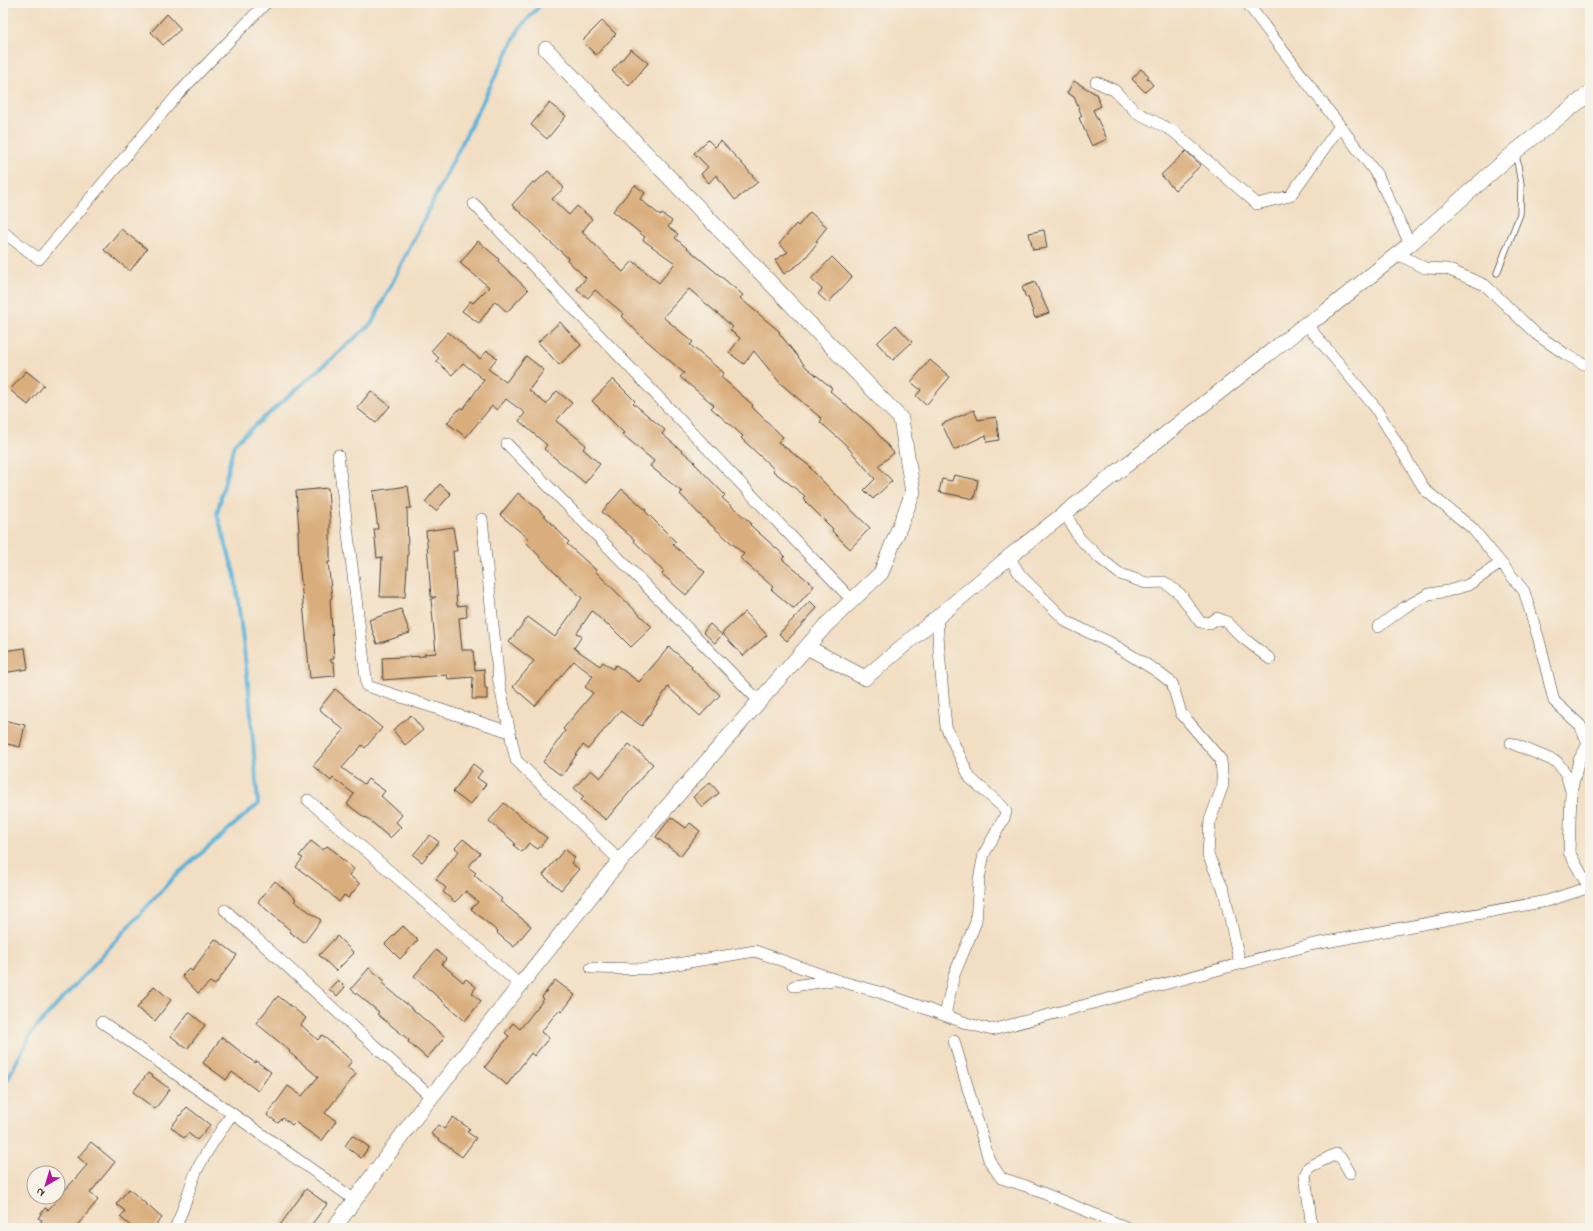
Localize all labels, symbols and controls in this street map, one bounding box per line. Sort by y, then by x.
north arrow [26,1165,66,1205]
text: N [33,1183,48,1201]

